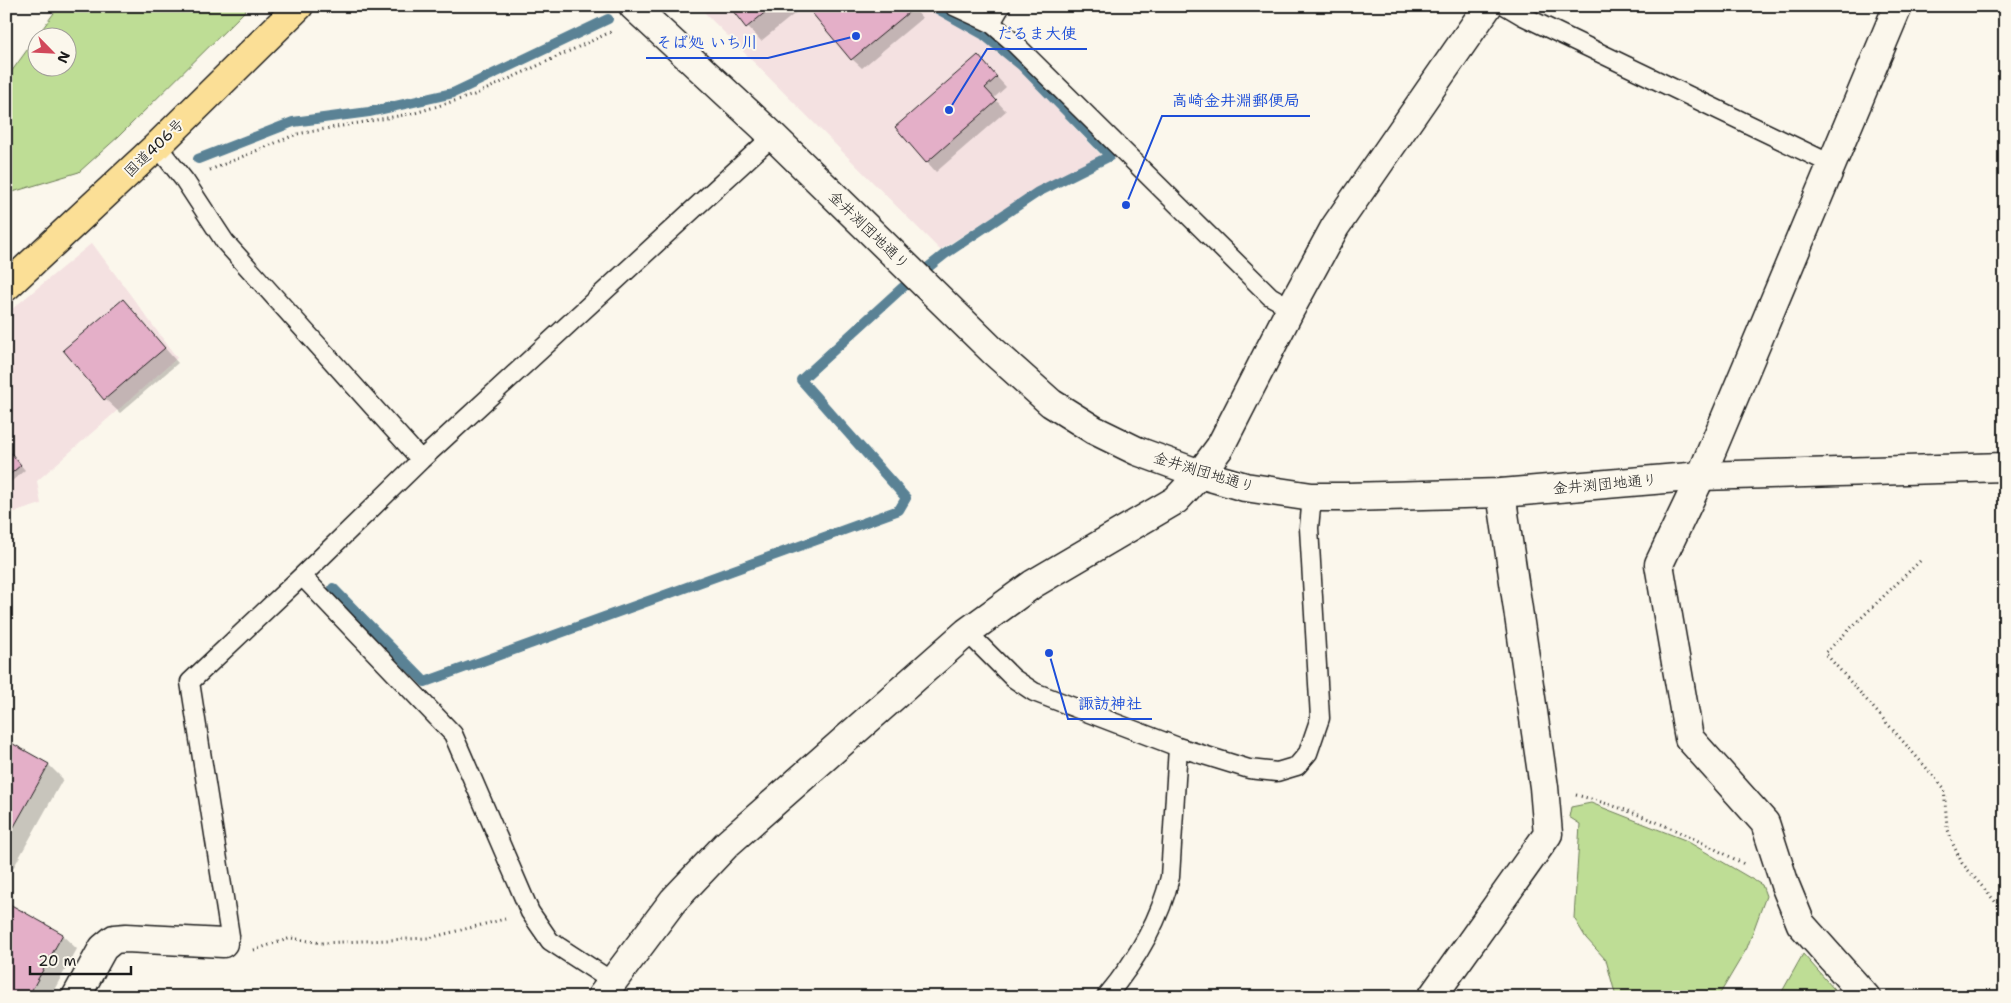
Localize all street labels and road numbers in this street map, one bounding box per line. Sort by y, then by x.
street label: 国道406号 [120,114,188,182]
street label: 金井渕団地通り [824,186,914,274]
street label: 金井渕団地通り [1151,447,1257,497]
street label: 金井渕団地通り [1552,469,1658,499]

